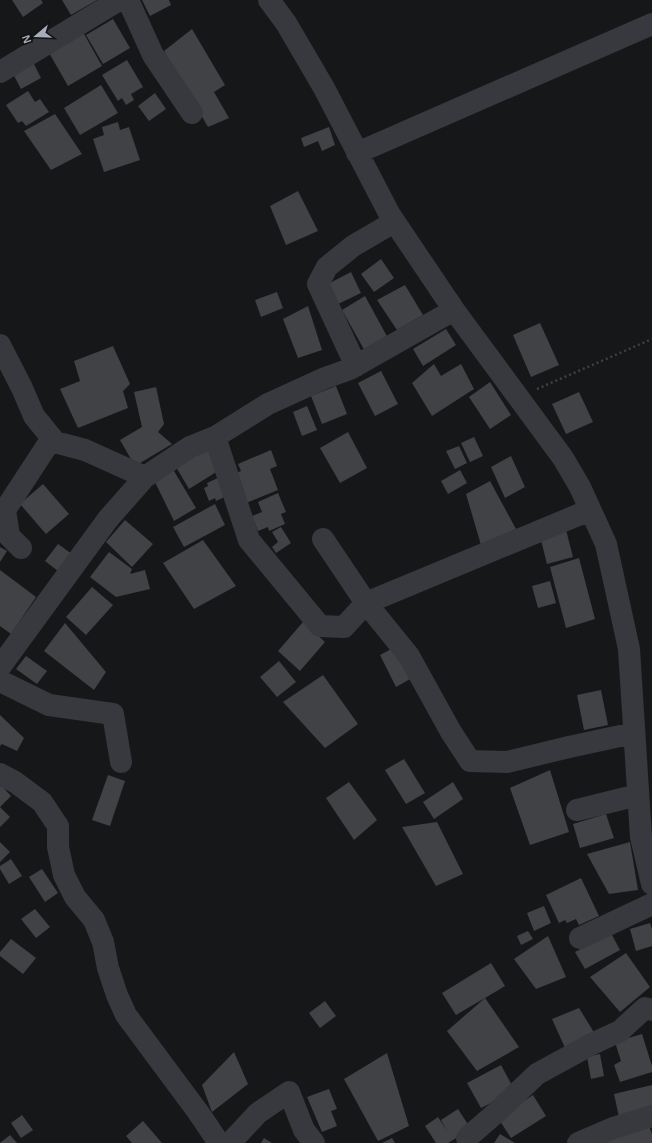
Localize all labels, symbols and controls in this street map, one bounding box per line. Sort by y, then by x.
north arrow [16,16,56,56]
text: N [20,33,34,45]

